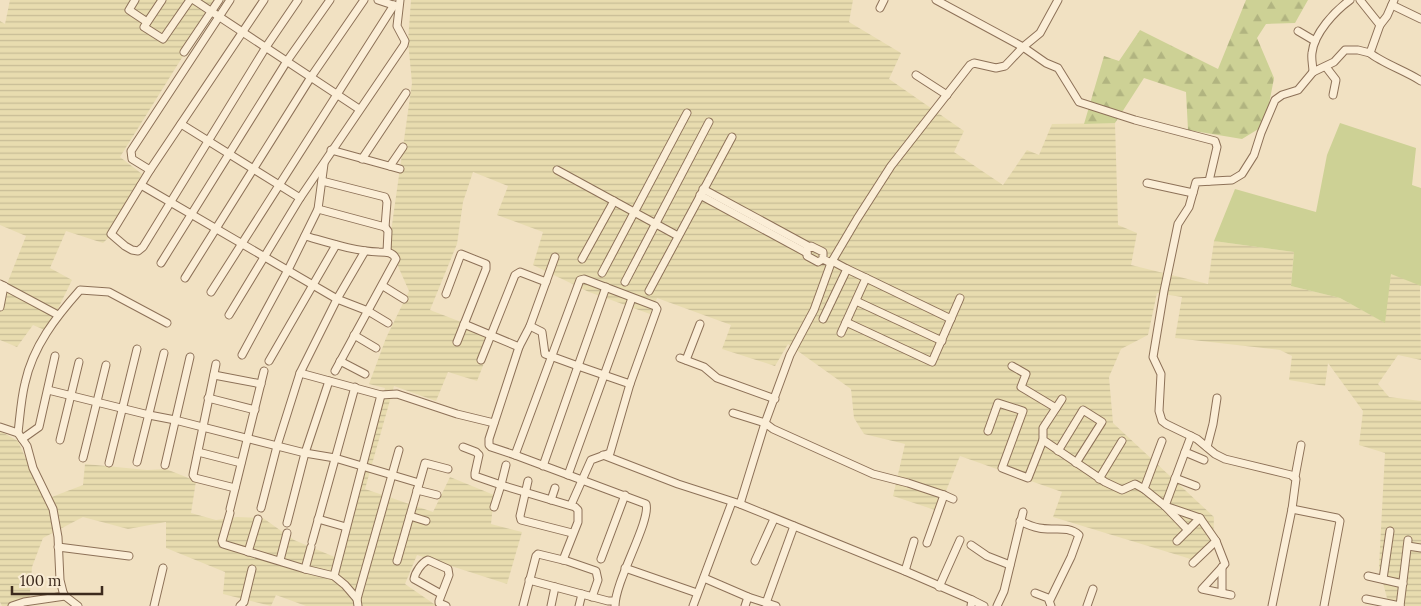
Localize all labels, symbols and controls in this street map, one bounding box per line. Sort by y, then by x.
scale bar [12,564,102,596]
text: 100 m [20,571,61,590]

